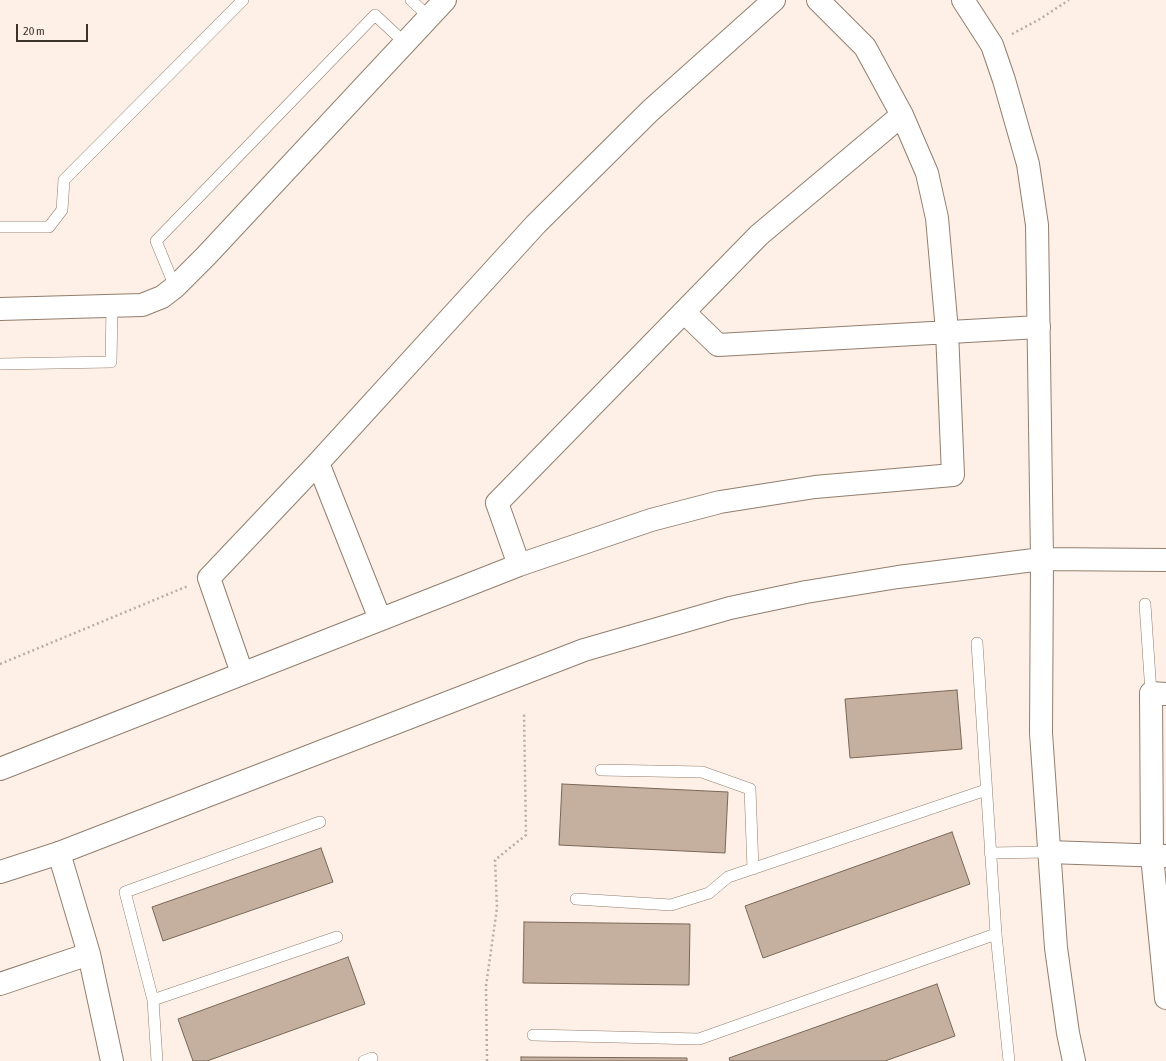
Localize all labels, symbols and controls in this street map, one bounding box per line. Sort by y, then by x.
scale bar [18,16,90,42]
text: 20 m [23,24,45,38]

